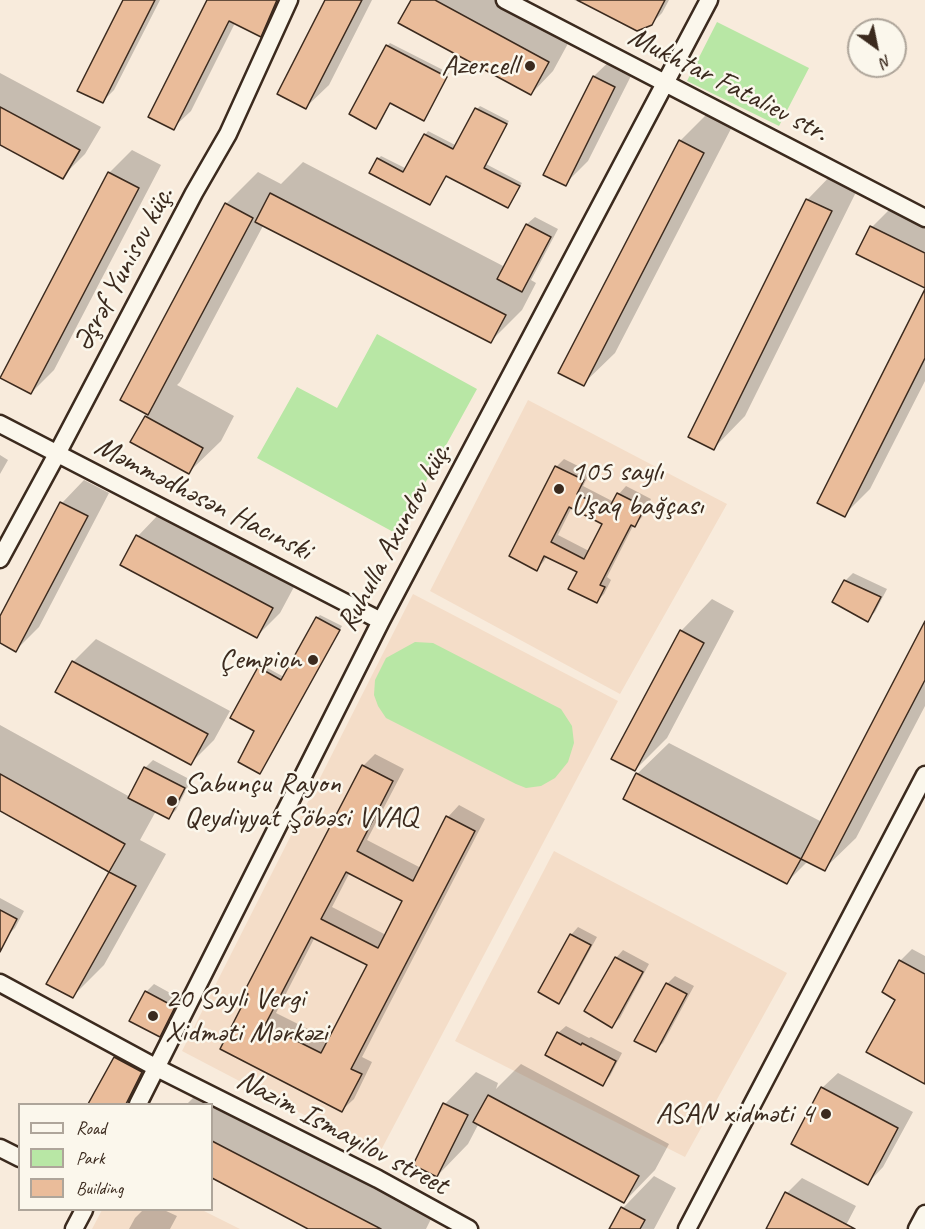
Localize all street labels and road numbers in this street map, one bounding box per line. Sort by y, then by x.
street label: Mukhtar Fataliev str. [622,19,834,151]
street label: Əşrəf Yunisov küç. [65,180,183,358]
street label: Məmmədhəsən Hacınski [88,429,318,569]
street label: Ruhulla Axundov küç. [330,436,460,638]
street label: Nazim Ismayilov street [230,1062,454,1204]

